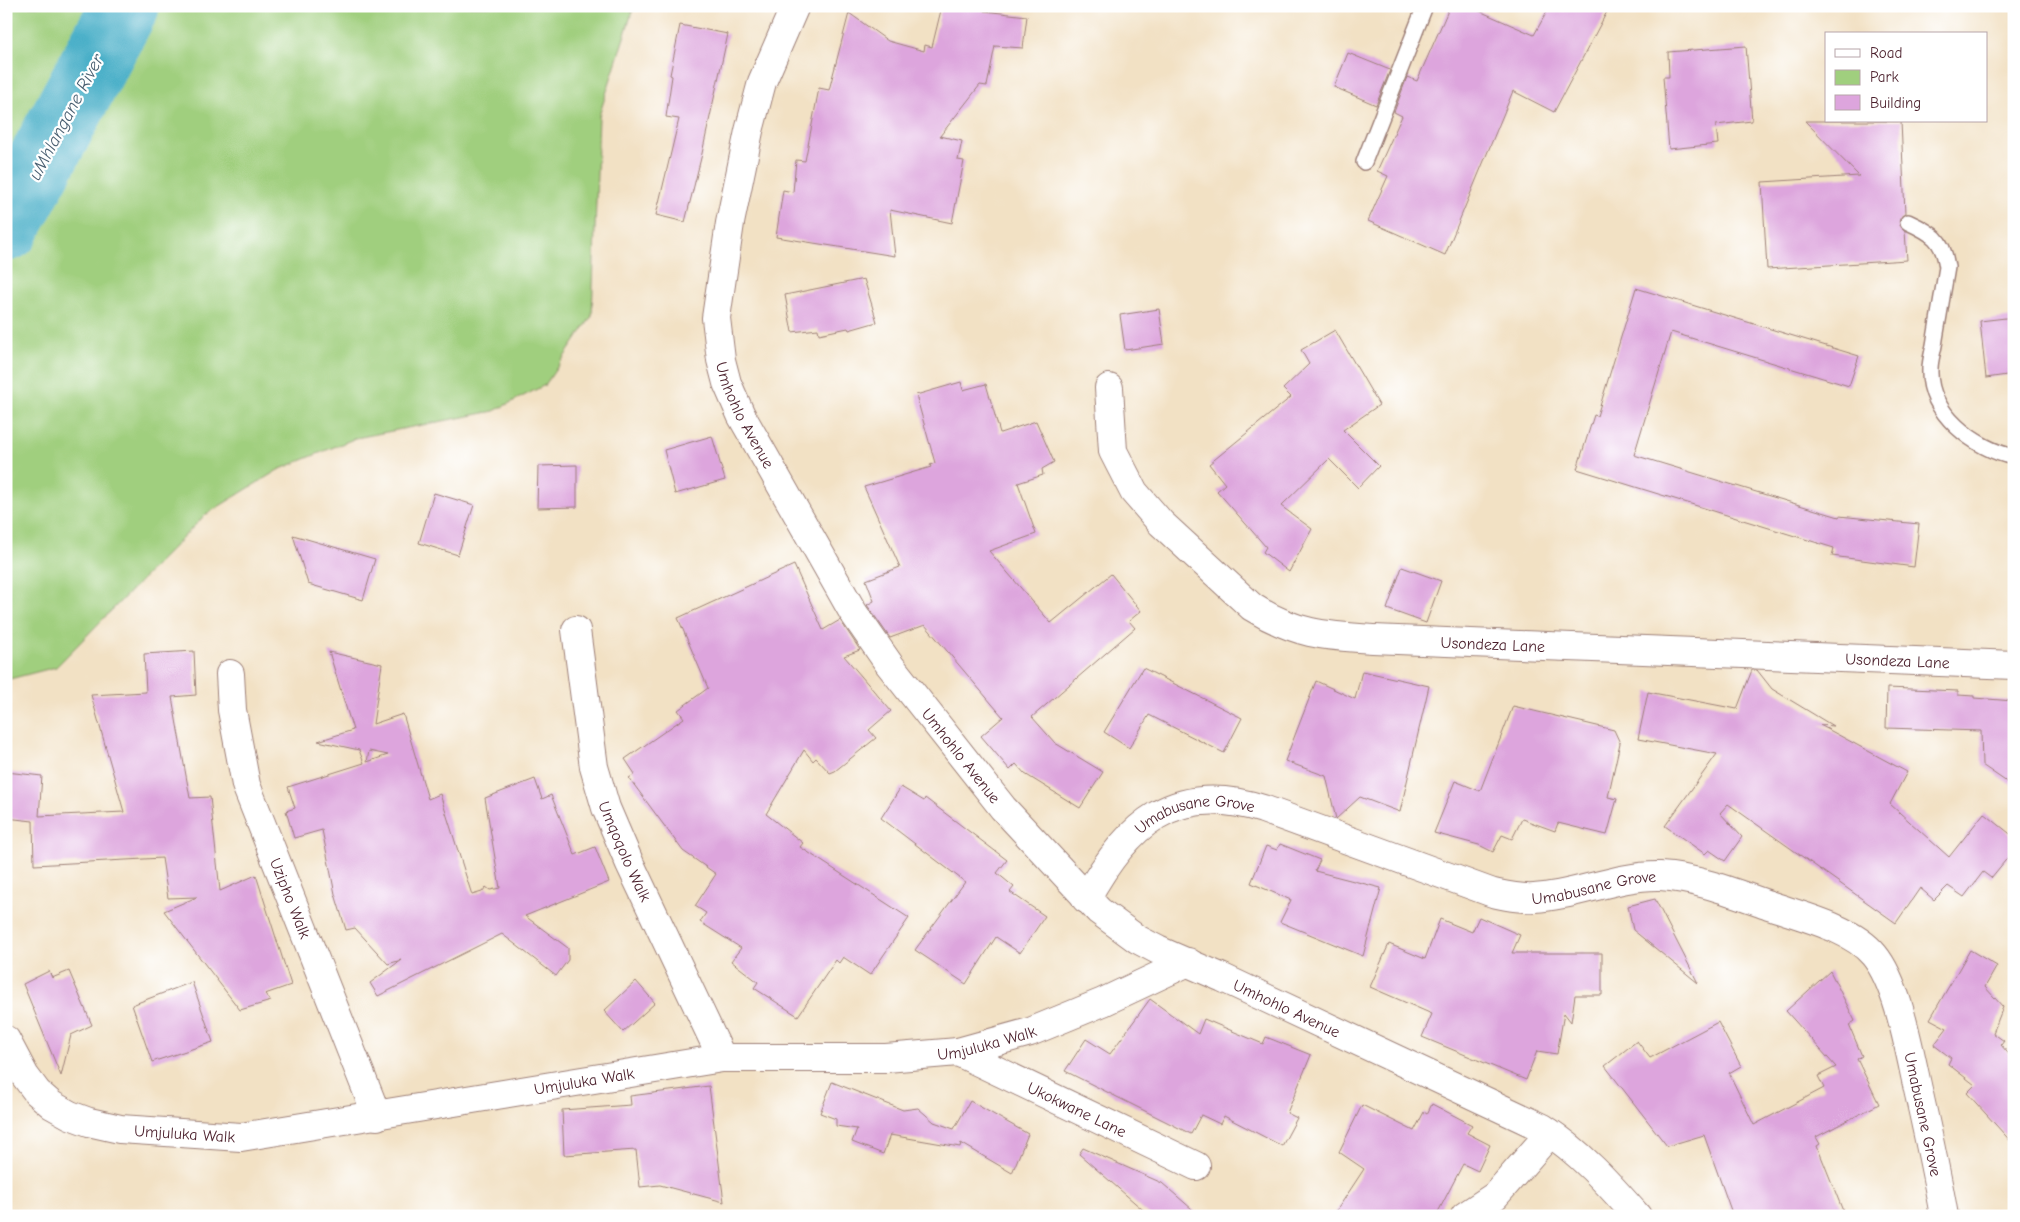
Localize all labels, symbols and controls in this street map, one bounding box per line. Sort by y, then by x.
legend [1825,32,1988,122]
text: Road [1870,44,1902,62]
water label: uMhlangane River [24,50,109,184]
text: Park [1870,68,1899,86]
text: Building [1870,94,1921,112]
street label: Umhohlo Avenue [712,360,777,472]
street label: Usondeza Lane [1440,634,1545,656]
street label: Usondeza Lane [1845,650,1950,672]
street label: Umhohlo Avenue [918,705,1004,807]
street label: Umabusane Grove [1131,792,1257,838]
street label: Umqoqolo Walk [595,799,654,905]
street label: Uzipho Walk [266,856,314,941]
street label: Umabusane Grove [1531,868,1656,908]
street label: Umhohlo Avenue [1230,976,1343,1042]
street label: Umjuluka Walk [937,1022,1039,1064]
street label: Umabusane Grove [1900,1051,1944,1178]
street label: Umjuluka Walk [533,1065,636,1099]
street label: Ukokwane Lane [1024,1079,1129,1141]
street label: Umjuluka Walk [133,1122,236,1147]

